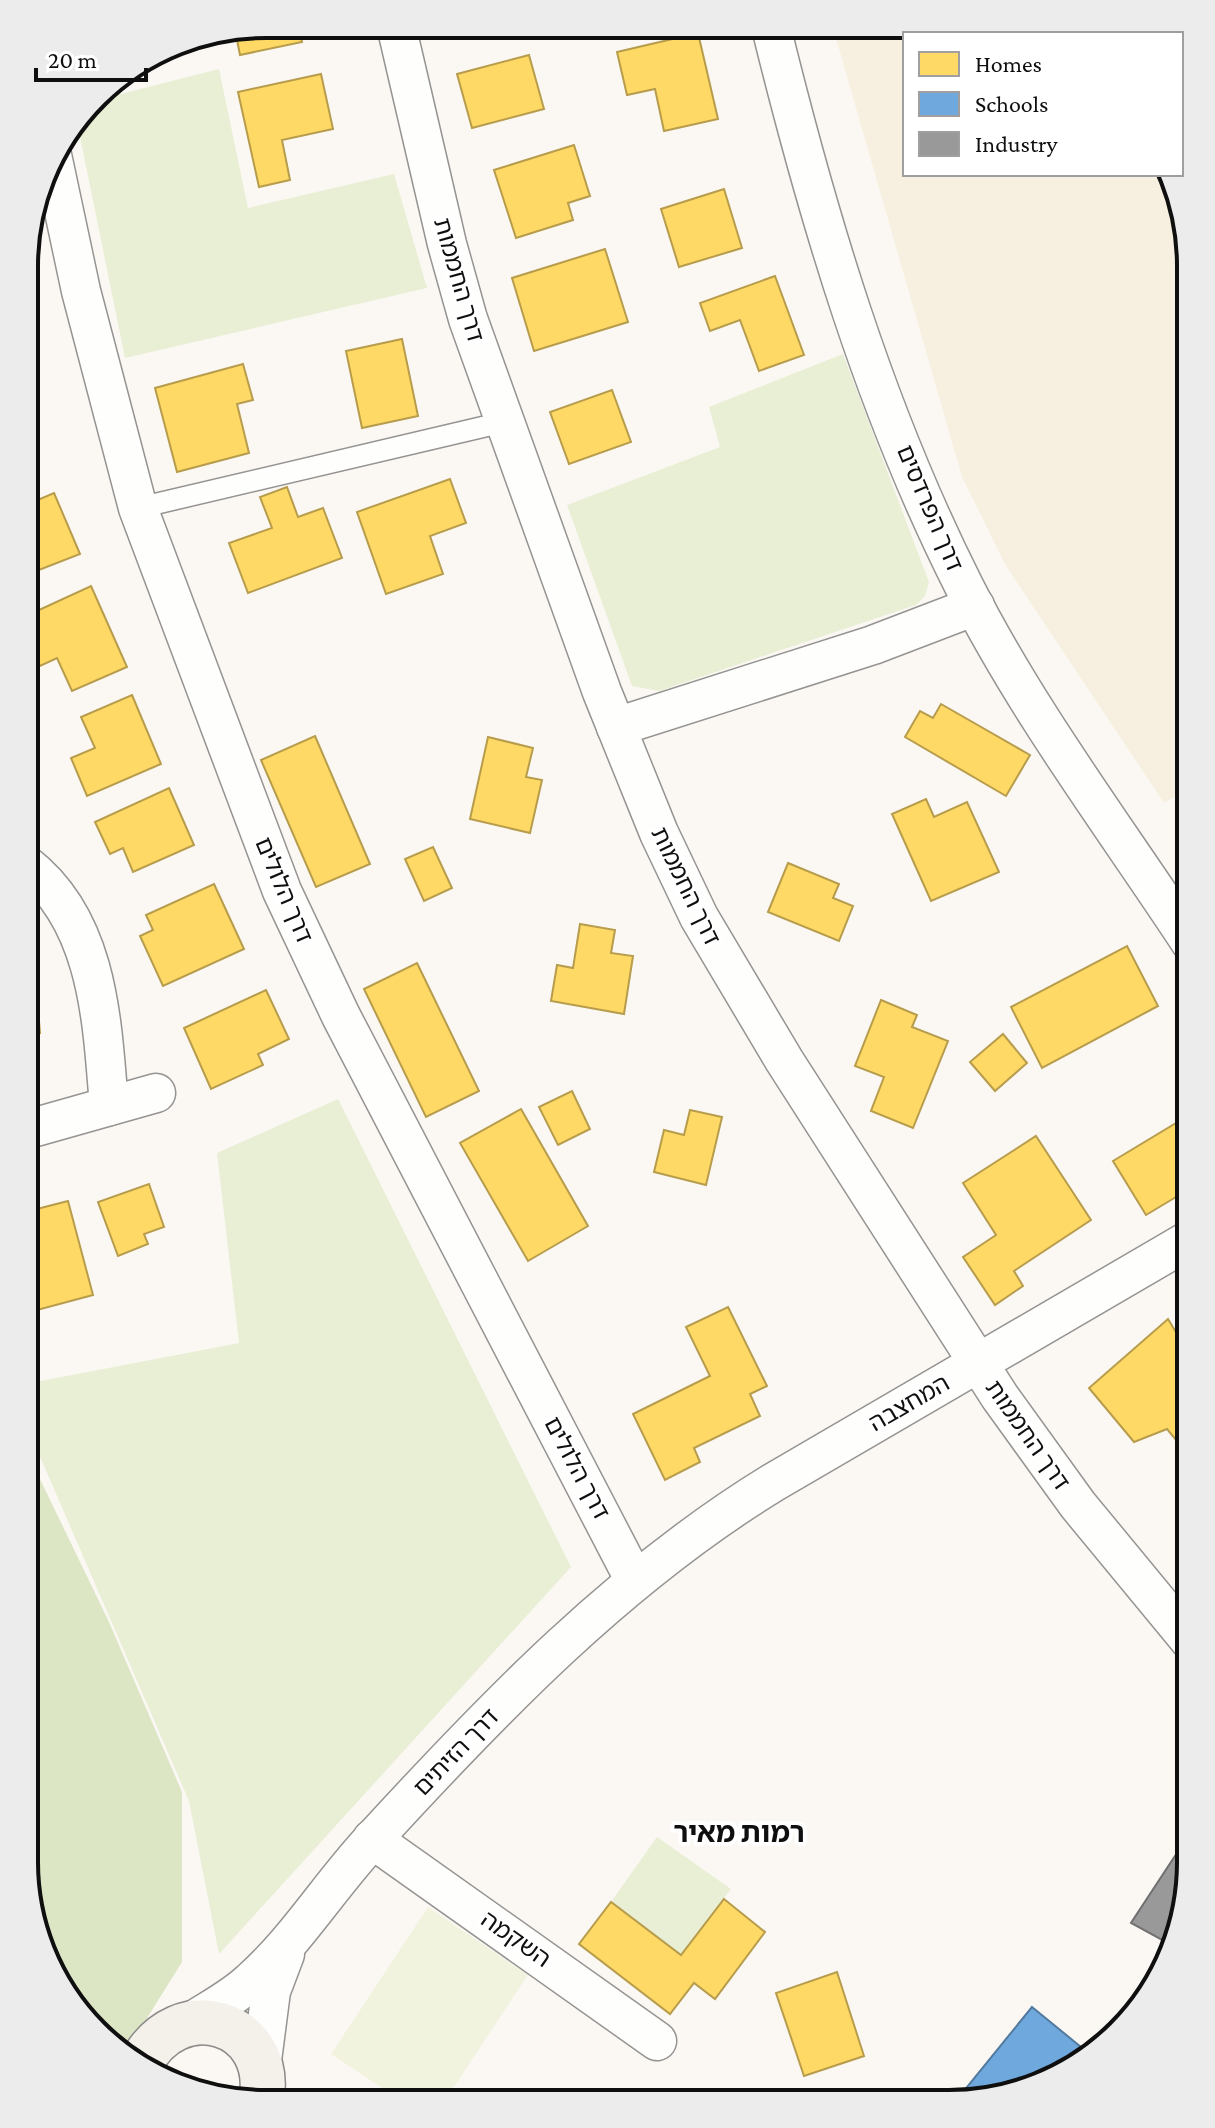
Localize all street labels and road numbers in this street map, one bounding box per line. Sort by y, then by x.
street label: דרך החממות [429,215,490,345]
street label: דרך הפרדסים [892,441,969,575]
street label: דרך החממות [646,822,727,949]
street label: דרך הלולים [250,833,319,947]
street label: המחצבה [864,1369,954,1436]
street label: דרך החממות [981,1375,1076,1495]
street label: דרך הלולים [539,1412,616,1524]
street label: דרך הזיתים [408,1703,504,1801]
street label: השקמה [476,1905,556,1972]

